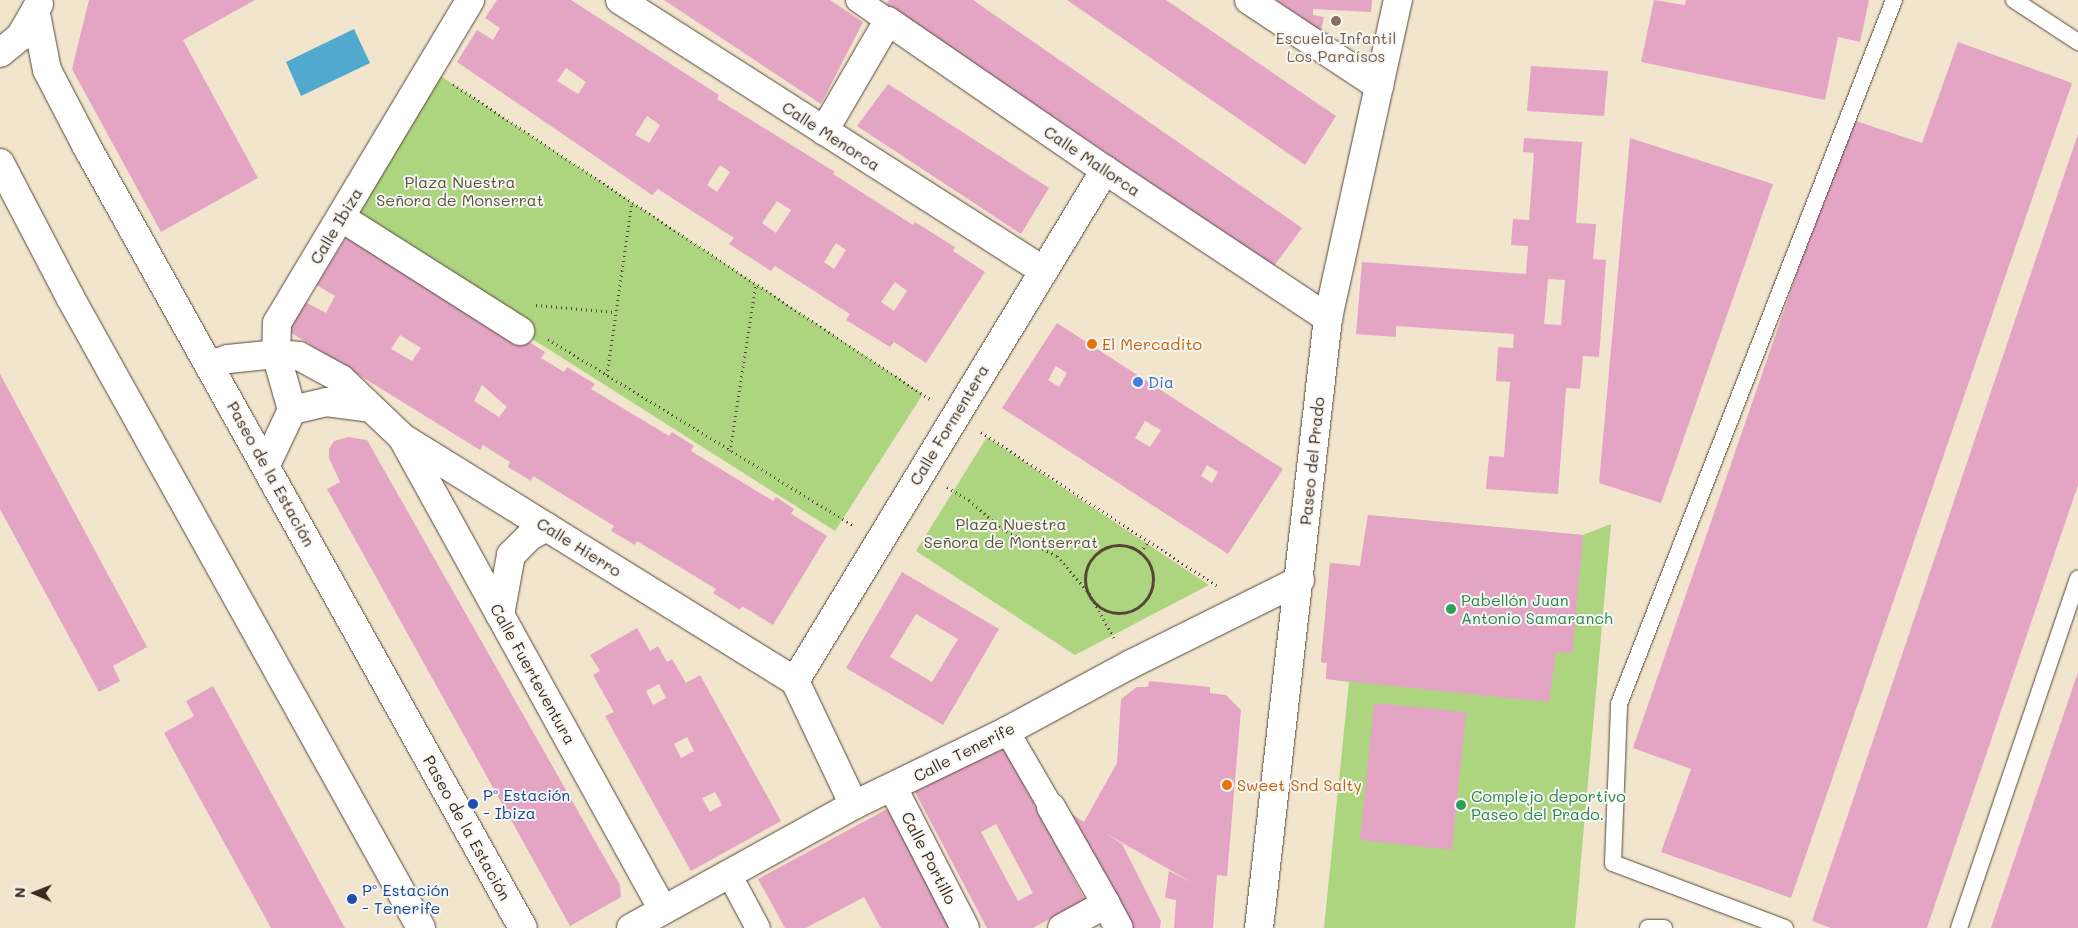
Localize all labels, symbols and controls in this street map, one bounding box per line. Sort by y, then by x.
marker: Escuela Infantil Los Paraísos [1330,15,1342,27]
place label: Escuela Infantil Los Paraísos [1276,28,1396,66]
street label: Calle Menorca [778,97,884,175]
street label: Calle Mallorca [1040,122,1144,200]
park label: Plaza Nuestra Señora de Monserrat [376,172,544,210]
street label: Calle Ibiza [306,184,366,268]
place label: El Mercadito [1102,334,1202,354]
marker: El Mercadito [1086,338,1098,350]
street label: Calle Formentera [905,361,993,489]
place label: Dia [1148,372,1174,392]
marker: Dia [1132,376,1144,388]
street label: Paseo del Prado [1296,396,1328,526]
street label: Paseo de la Estación [223,398,319,550]
street label: Calle Hierro [533,513,625,581]
park label: Plaza Nuestra Señora de Montserrat [924,514,1098,552]
place label: Pabellón Juan Antonio Samaranch [1461,590,1613,628]
street label: Calle Fuerteventura [486,600,580,748]
marker: Pabellón Juan Antonio Samaranch [1445,603,1457,615]
street label: Calle Tenerife [910,718,1018,786]
street label: Paseo de la Estación [419,752,515,904]
place label: Sweet Snd Salty [1237,775,1362,795]
marker: Sweet Snd Salty [1221,779,1233,791]
place label: Pº Estación - Ibiza [483,785,570,823]
place label: Complejo deportivo Paseo del Prado. [1471,786,1626,824]
marker: Pº Estación - Ibiza [467,798,479,810]
marker: Complejo deportivo Paseo del Prado. [1455,799,1467,811]
street label: Calle Portillo [897,809,961,907]
north arrow [10,868,60,918]
place label: Pº Estación - Tenerife [362,880,449,918]
text: N [10,887,29,898]
marker: Pº Estación - Tenerife [346,893,358,905]

